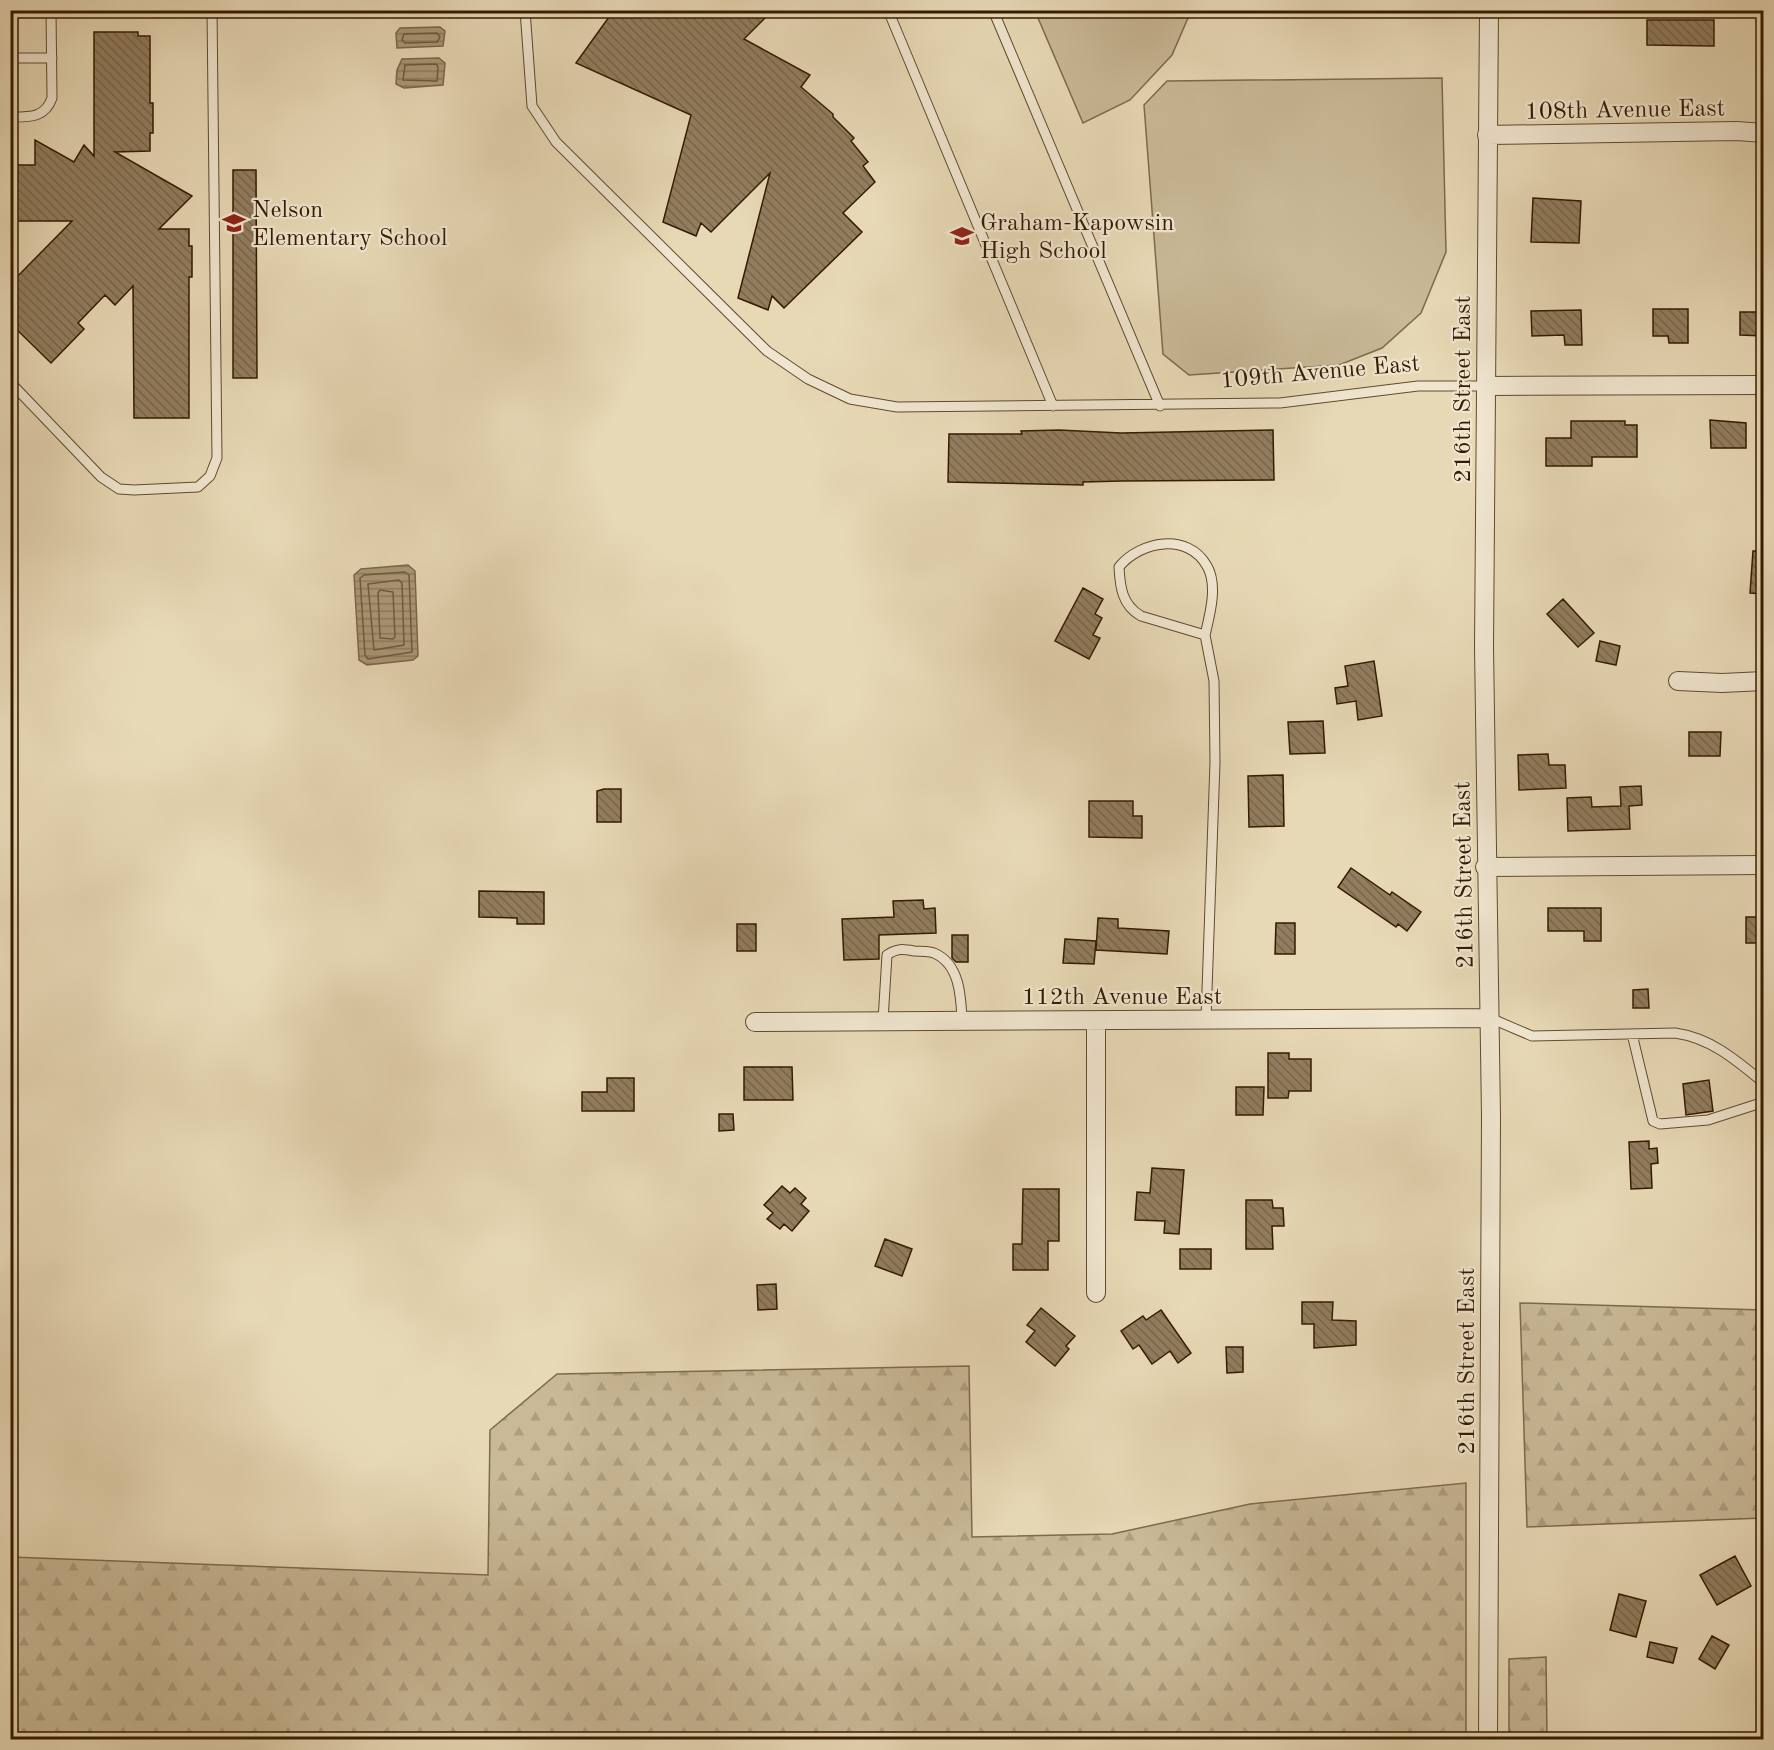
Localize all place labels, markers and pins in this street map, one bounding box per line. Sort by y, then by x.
place label: Nelson Elementary School [252,199,447,251]
school or university icon: Nelson Elementary School [221,210,247,236]
place label: Graham-Kapowsin High School [980,212,1174,264]
school or university icon: Graham-Kapowsin High School [949,223,975,249]

